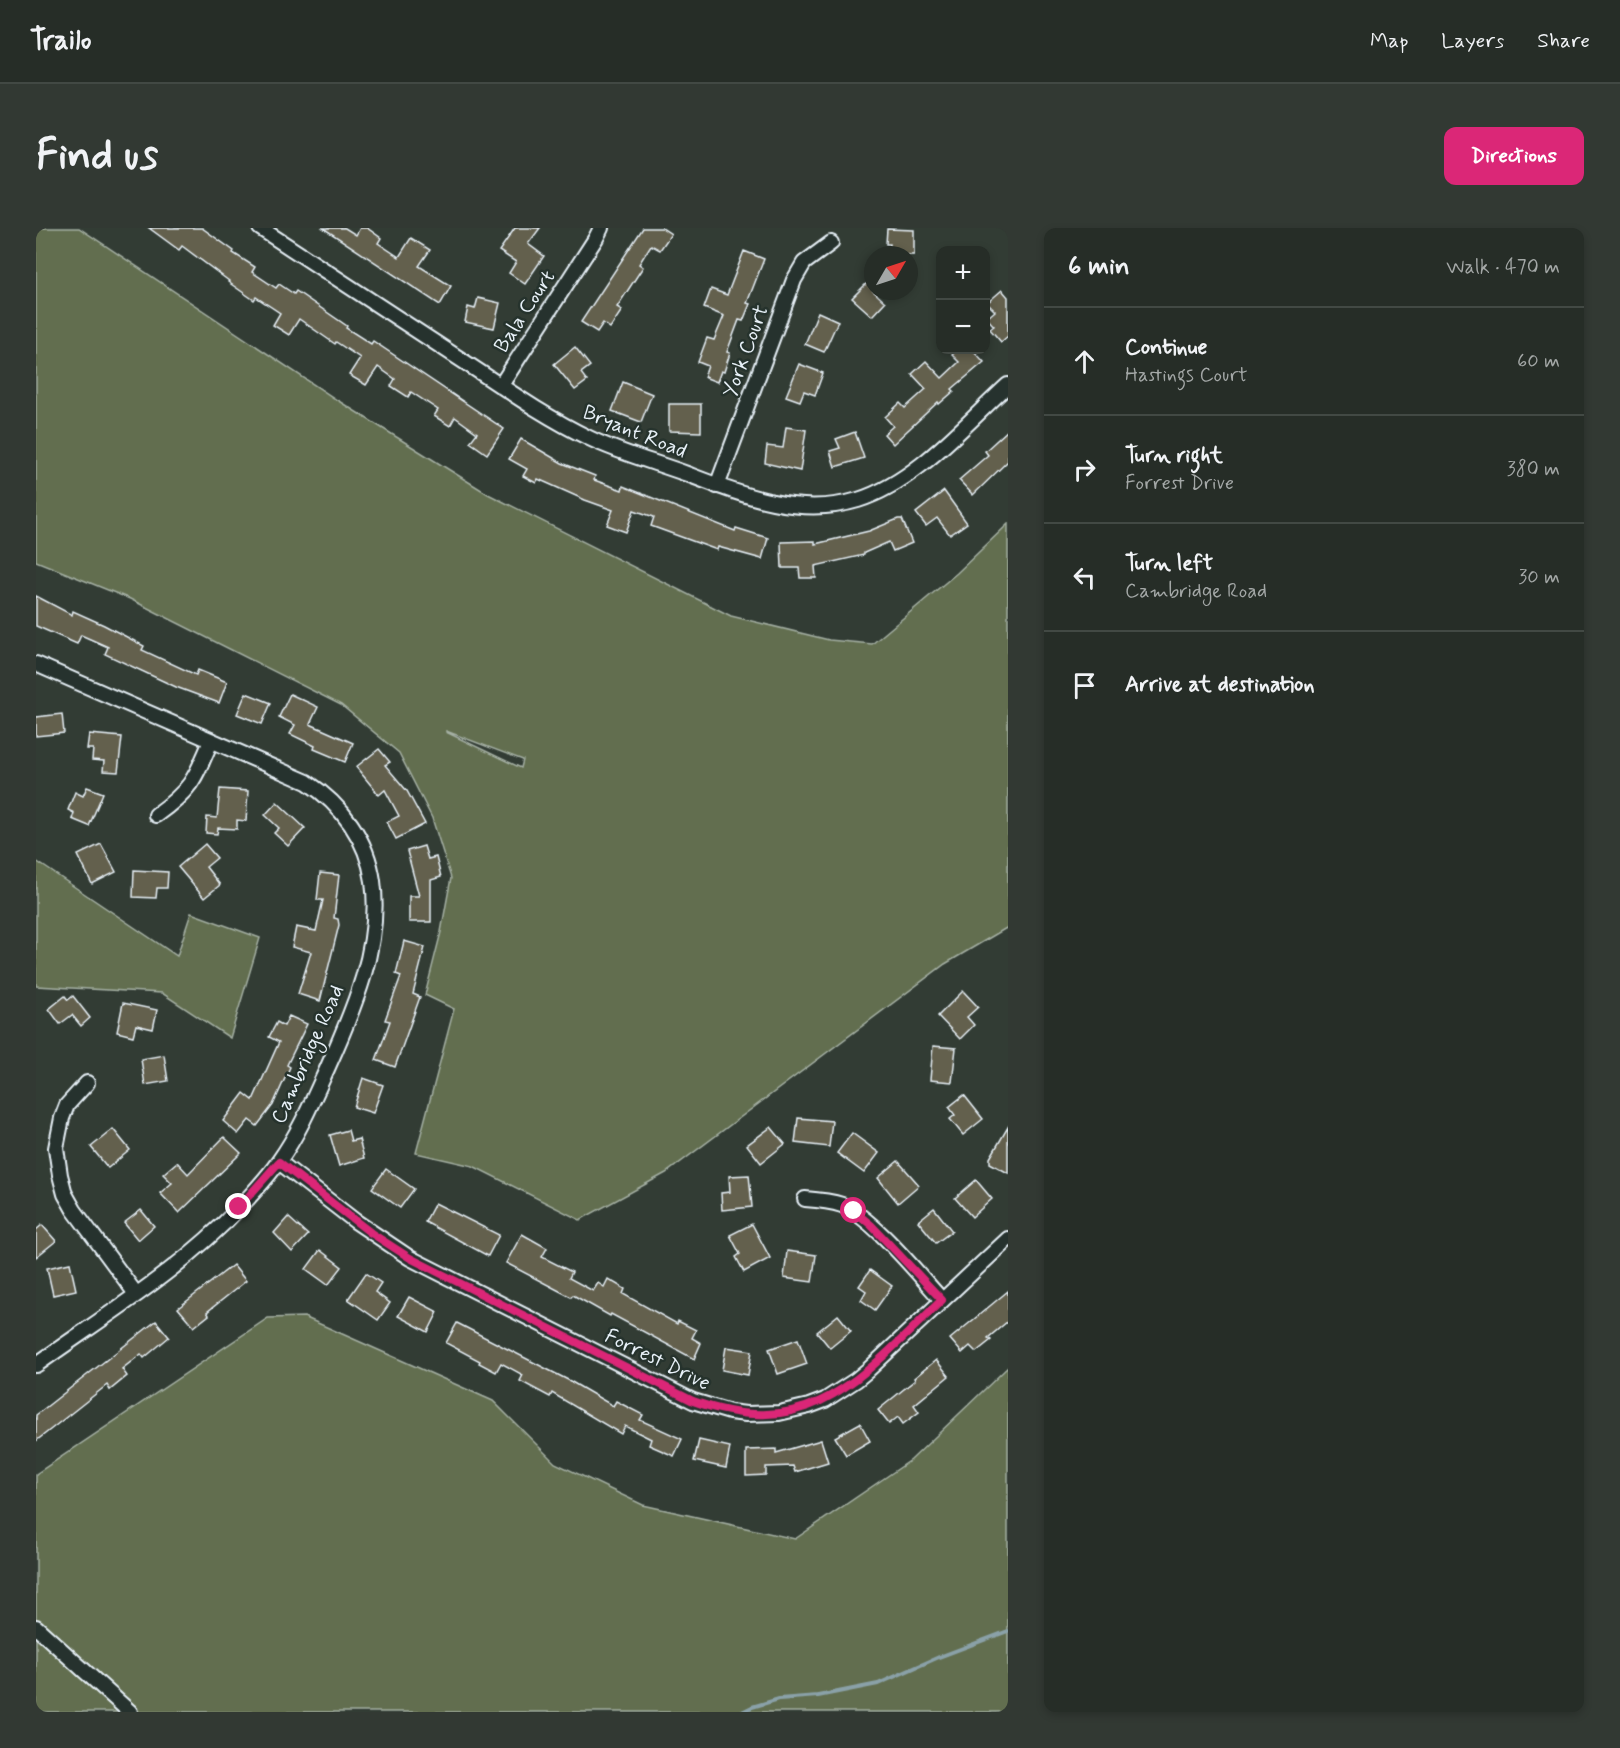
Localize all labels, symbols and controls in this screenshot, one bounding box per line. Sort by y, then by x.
text: Trailo [30,23,91,60]
text: Map [1370,27,1408,55]
text: Layers [1441,27,1504,55]
text: Share [1537,27,1590,55]
button: Directions [1444,127,1584,185]
text: Find us [36,129,158,184]
north arrow [864,246,918,300]
map controls [936,246,990,354]
button: + [936,246,990,300]
text: 6 min [1068,250,1130,284]
text: Walk · 470 m [1446,254,1560,281]
street label: Bala Court [488,265,562,358]
button: − [936,300,990,354]
street label: York Court [716,301,776,401]
text: Continue [1125,334,1207,362]
icon: ahead [1068,345,1101,378]
text: 60 m [1517,348,1560,375]
text: Hastings Court [1125,362,1247,389]
street label: Bryant Road [578,398,691,465]
text: Turn right [1125,442,1223,470]
icon: right [1068,453,1101,486]
text: 380 m [1507,456,1560,483]
text: Forrest Drive [1125,470,1234,497]
text: Turn left [1125,550,1213,578]
icon: left [1068,561,1101,594]
text: 30 m [1518,564,1560,591]
text: Cambridge Road [1125,578,1267,605]
icon: arrive [1068,669,1101,702]
text: Arrive at destination [1125,671,1315,699]
street label: Cambridge Road [265,981,352,1129]
route end [225,1193,251,1219]
route start [840,1197,866,1223]
street label: Forrest Drive [600,1322,715,1398]

